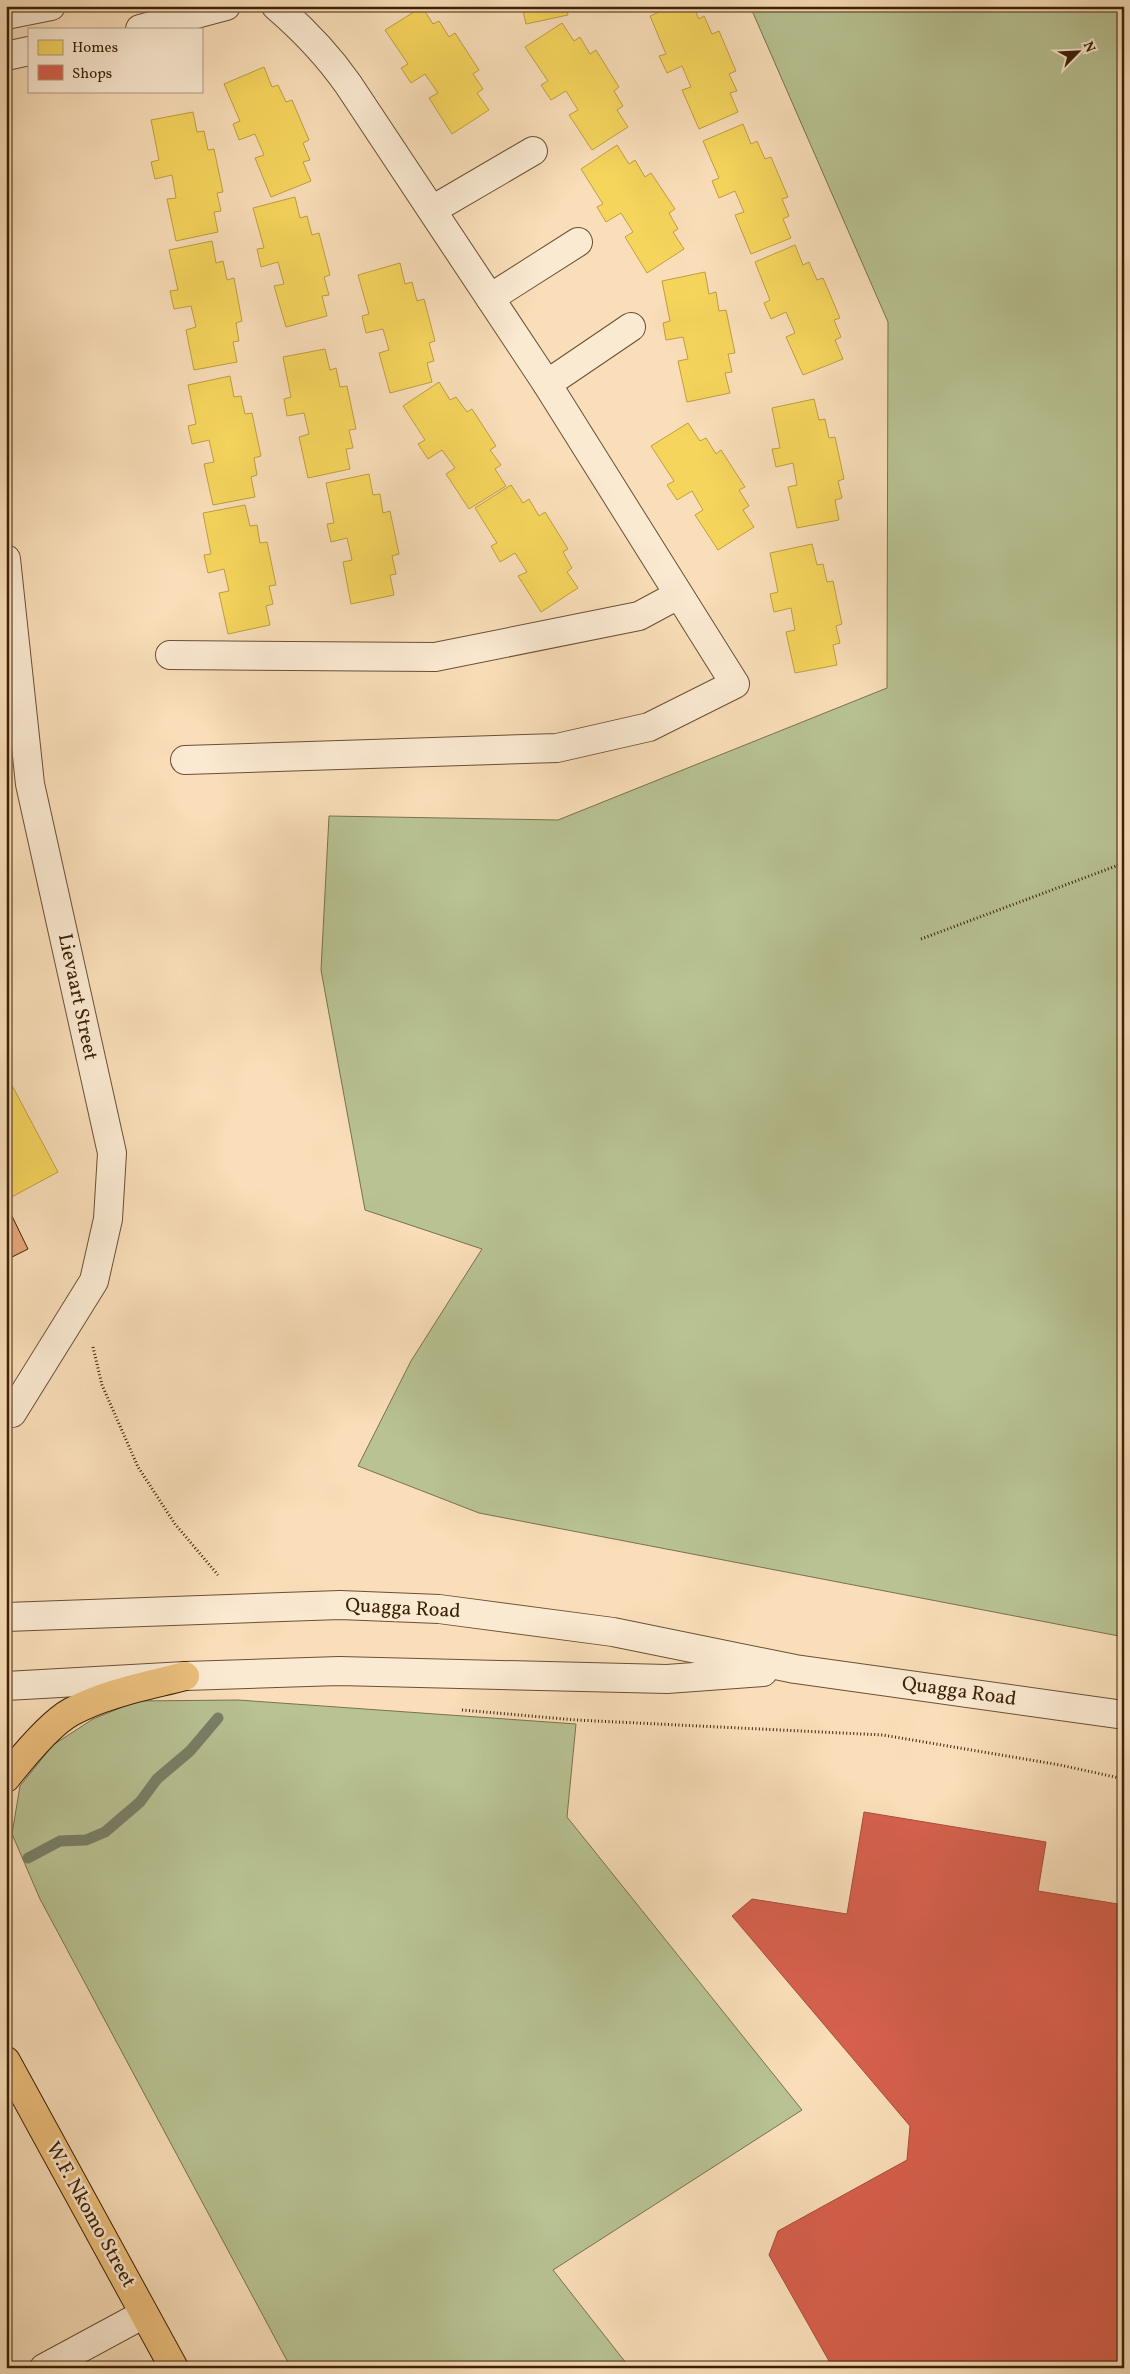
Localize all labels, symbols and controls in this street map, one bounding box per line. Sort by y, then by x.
legend [28,28,202,92]
north arrow [1052,28,1102,78]
text: Homes [72,38,118,59]
text: N [1078,39,1099,56]
text: Shops [72,64,112,85]
street label: Lievaart Street [50,931,104,1063]
street label: Quagga Road [345,1592,461,1626]
street label: Quagga Road [900,1670,1018,1714]
street label: W.F. Nkomo Street [38,2137,142,2293]

